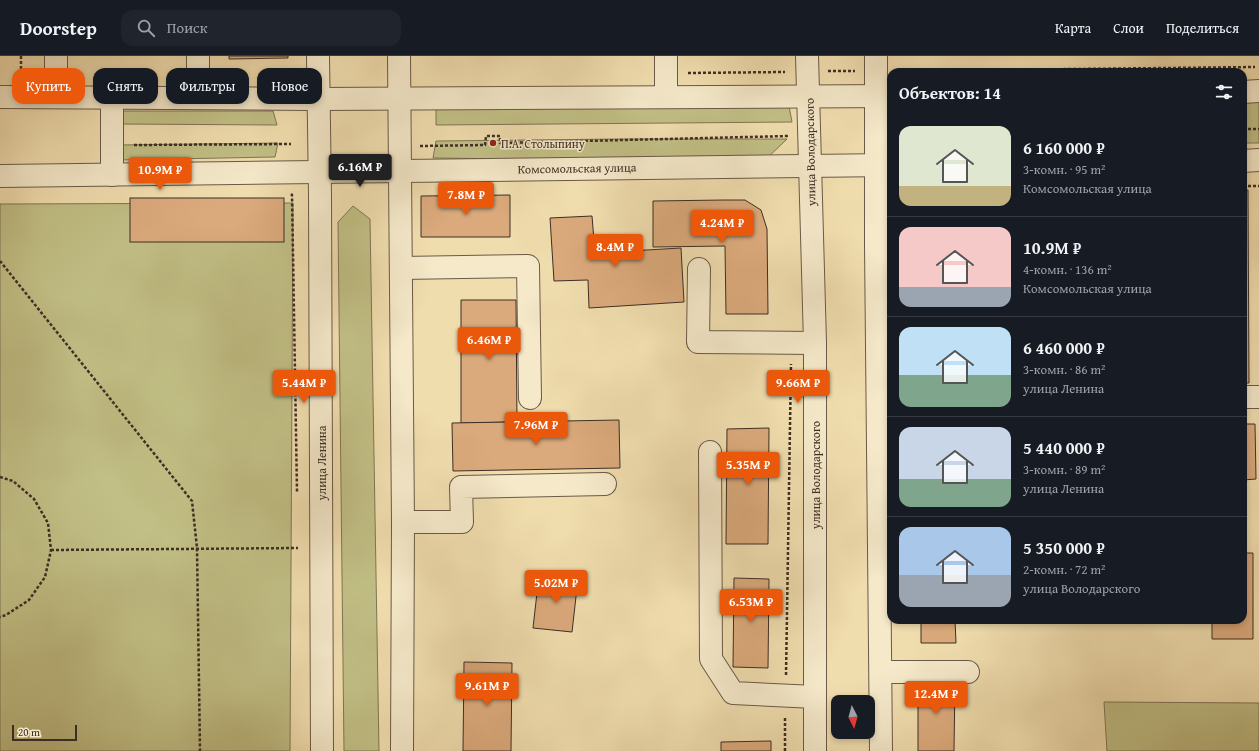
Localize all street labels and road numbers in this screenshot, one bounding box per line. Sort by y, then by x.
street label: улица Володарского [801,98,819,207]
street label: Комсомольская улица [517,158,637,178]
street label: улица Володарского [807,421,824,530]
street label: улица Ленина [313,425,330,502]

